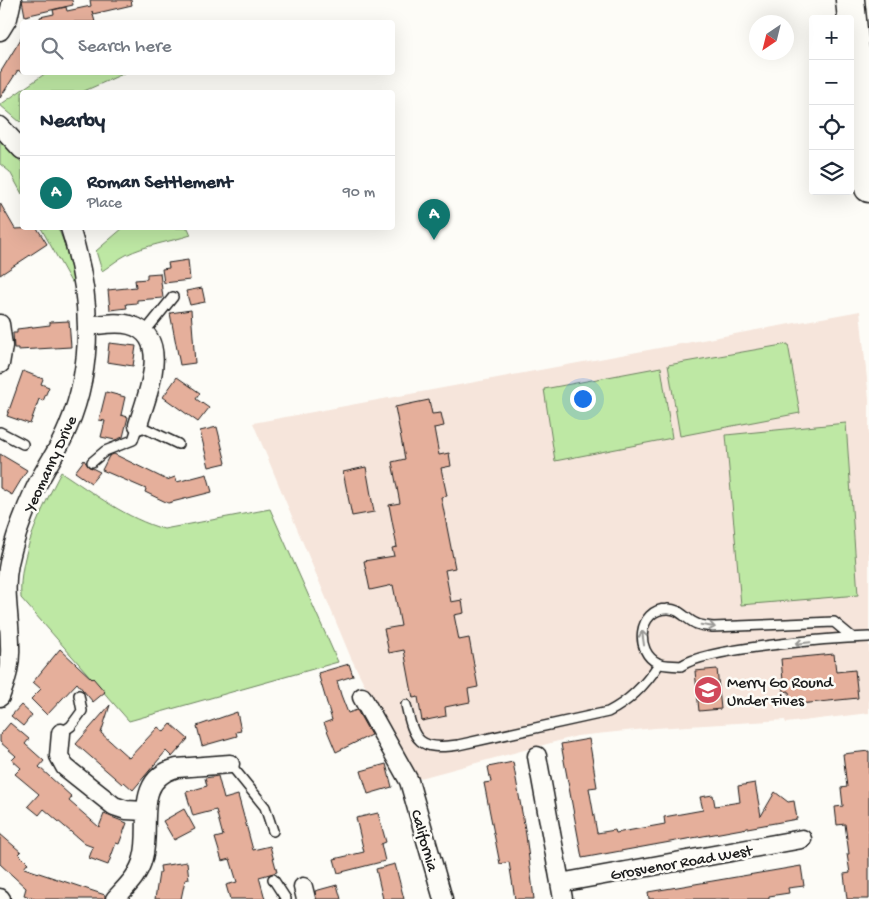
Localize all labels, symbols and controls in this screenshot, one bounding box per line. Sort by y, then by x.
north arrow [749,15,794,60]
map controls [809,15,854,195]
button: + [809,15,854,60]
search box [20,20,395,75]
icon: search [38,34,66,62]
text: Search here [78,36,172,59]
button: − [809,60,854,105]
button: locate [809,105,854,150]
text: Nearby [40,110,105,135]
button: layers [809,150,854,195]
text: Roman Settlement [87,172,233,195]
text: A [51,184,61,203]
text: 90 m [343,184,375,203]
text: Place [87,195,122,214]
pin: A [418,199,450,240]
your location [570,386,596,412]
street label: Yeomanry Drive [21,413,83,517]
one-way arrow [700,621,716,631]
one-way arrow [638,631,648,647]
one-way arrow [796,638,812,648]
school or university icon: Merry Go Round Under Fives [693,675,723,705]
place label: Merry Go Round Under Fives [727,675,834,712]
street label: California [405,808,441,875]
street label: Grosvenor Road West [609,842,755,886]

